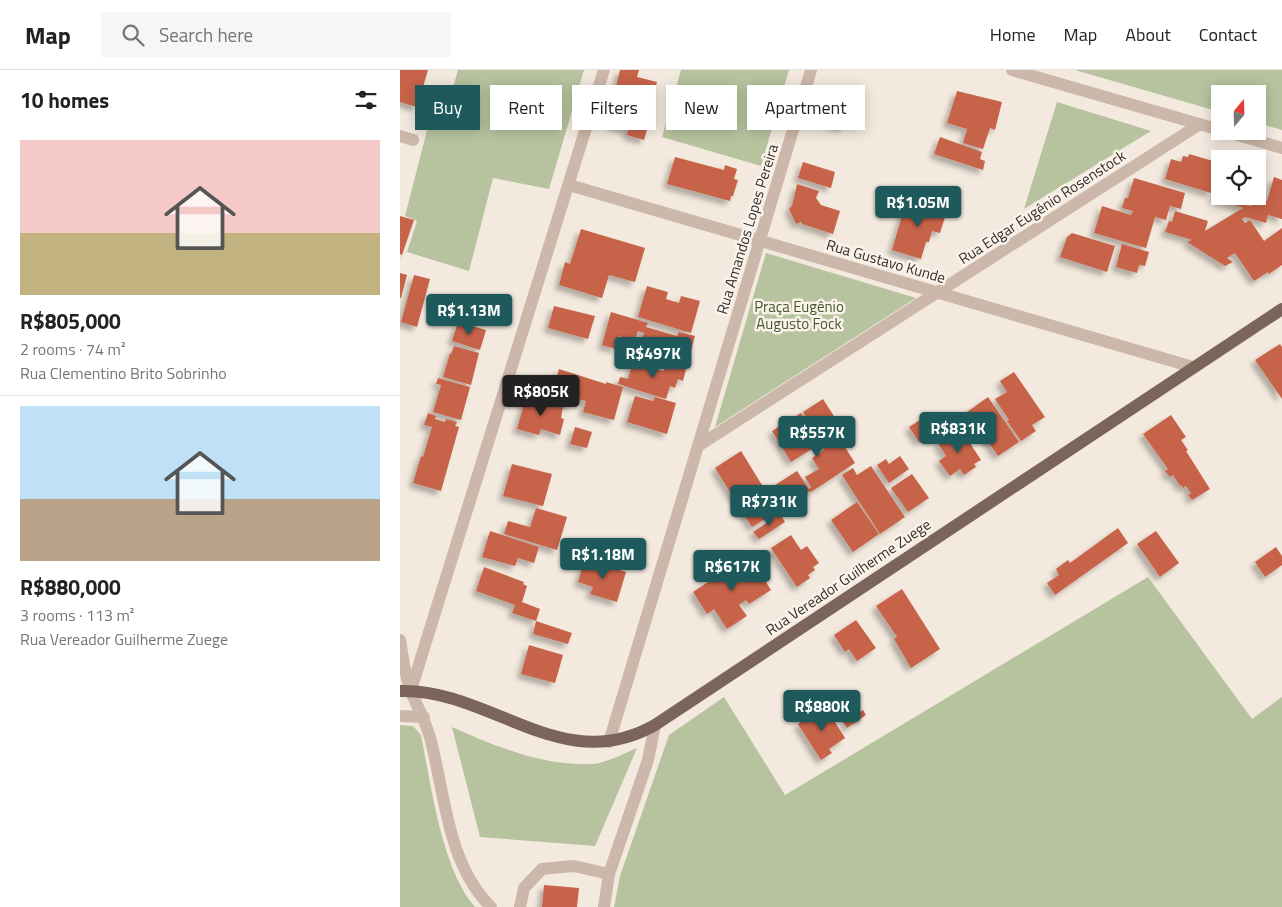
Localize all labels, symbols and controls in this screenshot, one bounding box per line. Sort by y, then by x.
search box [101,12,451,57]
text: Map [25,17,71,53]
text: Search here [159,20,253,49]
icon: search [119,21,147,49]
text: Home [990,21,1036,48]
text: Map [1064,21,1097,48]
text: About [1125,21,1171,48]
text: Contact [1199,21,1257,48]
text: 10 homes [20,84,109,116]
chip: Buy [415,85,480,130]
chip: Rent [490,85,562,130]
chip: Filters [572,85,656,130]
chip: New [666,85,737,130]
chip: Apartment [747,85,865,130]
north arrow [1211,85,1266,140]
map controls [1211,85,1266,205]
icon: filters [352,86,380,114]
street label: Rua Amandos Lopes Pereira [710,141,784,317]
street label: Rua Edgar Eugênio Rosenstock [954,144,1130,270]
button: locate [1211,150,1266,205]
icon: home [155,173,245,263]
pin: R$1.05M [872,186,964,228]
text: R$1.05M [886,190,950,214]
street label: Rua Gustavo Kunde [824,233,948,289]
pin: R$1.13M [423,294,515,336]
park label: Praça Eugênio Augusto Fock [754,295,844,335]
text: R$1.13M [437,298,501,322]
text: R$805,000 [20,305,121,337]
pin: R$497K [612,336,694,379]
text: 2 rooms · 74 m² [20,337,125,361]
text: R$497K [625,341,681,365]
text: Rua Clementino Brito Sobrinho [20,361,227,385]
pin: R$805K [500,374,582,417]
text: R$805K [513,379,569,403]
pin: R$831K [917,412,999,454]
pin: R$557K [776,416,858,458]
text: R$831K [930,416,986,440]
text: R$557K [789,420,845,444]
icon: home [155,438,245,528]
pin: R$731K [728,484,810,527]
text: R$731K [741,489,797,513]
street label: Rua Vereador Guilherme Zuege [761,513,935,641]
pin: R$1.18M [557,538,649,580]
text: R$1.18M [571,542,635,566]
pin: R$617K [691,550,773,592]
text: R$617K [704,554,760,578]
text: R$880,000 [20,571,121,603]
text: 3 rooms · 113 m² [20,603,134,627]
text: Rua Vereador Guilherme Zuege [20,627,228,651]
pin: R$880K [781,690,863,732]
text: R$880K [794,694,850,718]

